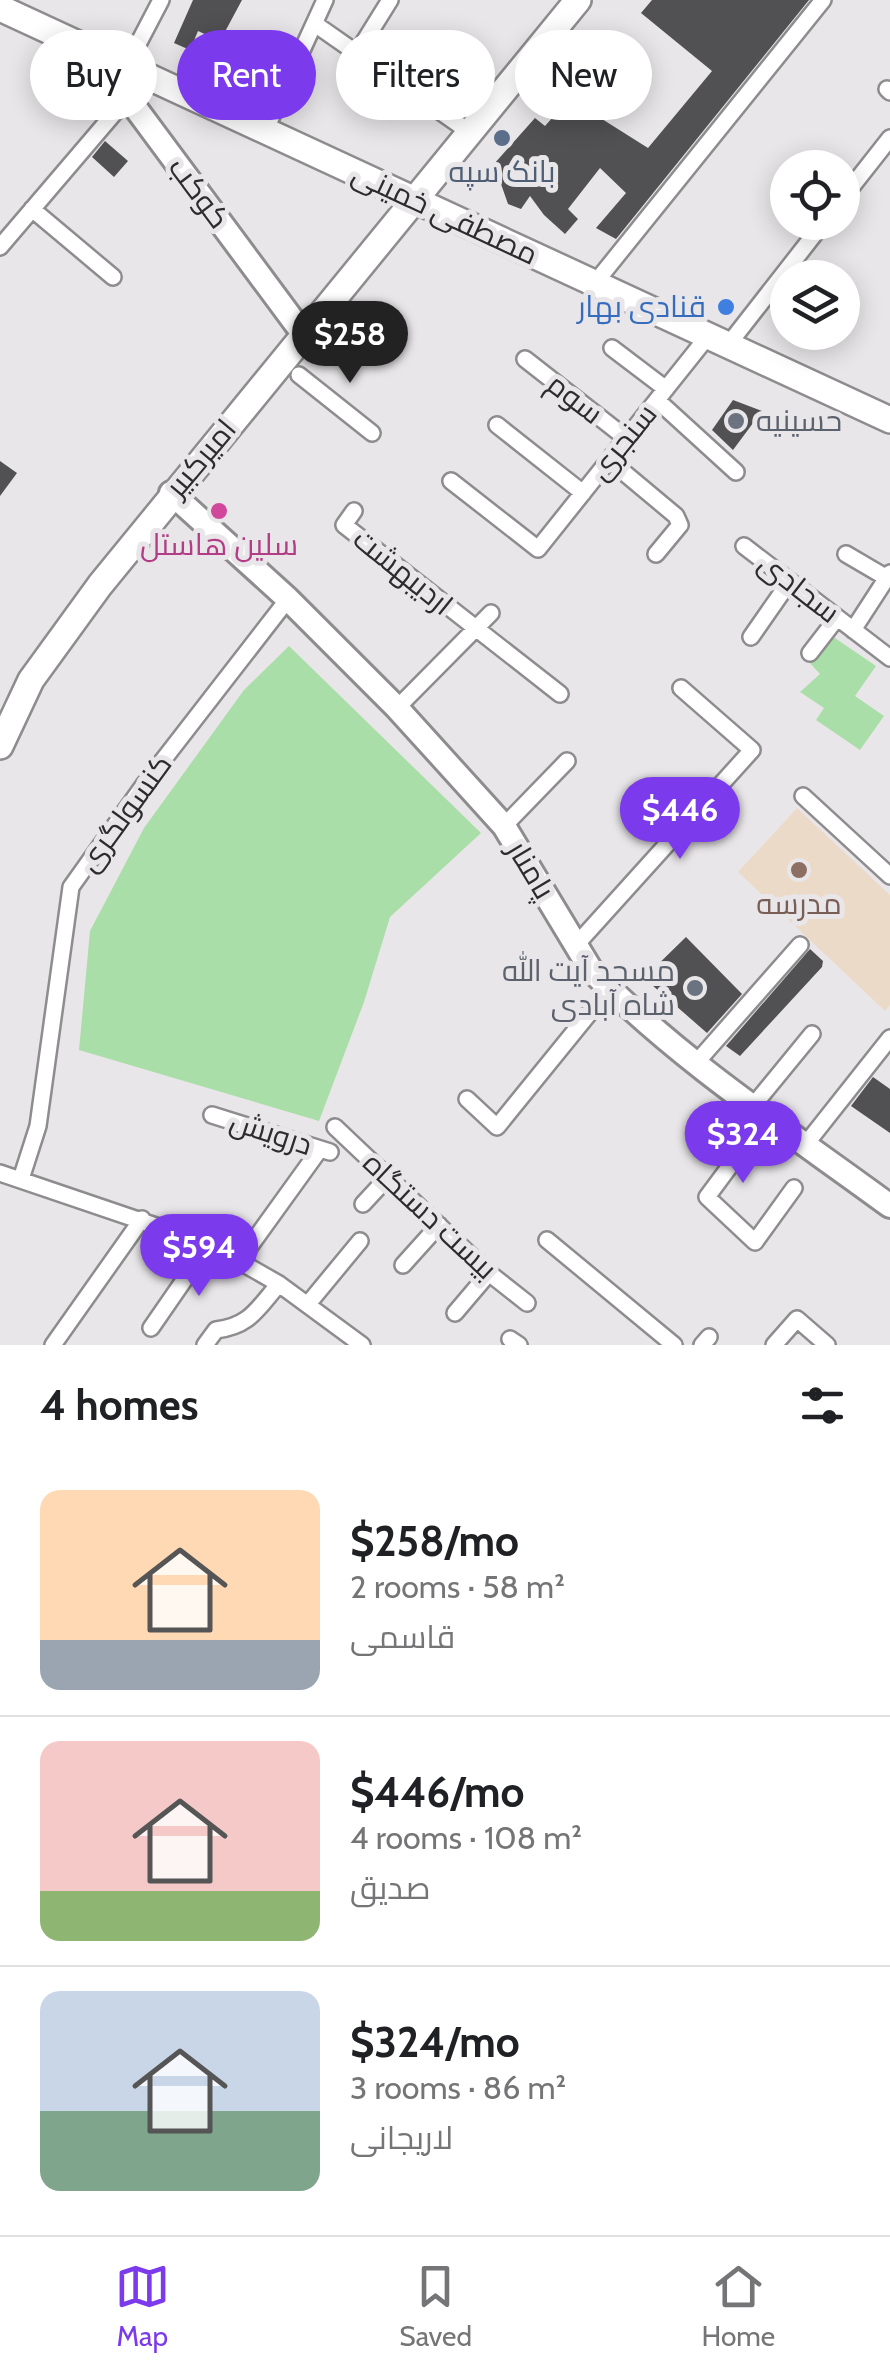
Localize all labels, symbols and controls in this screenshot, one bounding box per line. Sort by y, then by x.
chip: Buy [30,30,157,120]
chip: Rent [177,30,316,120]
chip: Filters [336,30,495,120]
chip: New [515,30,652,120]
marker: بانک سپه [491,127,513,149]
street label: کوکب [161,150,238,236]
map controls [770,150,860,350]
button: locate [770,150,860,240]
place label: بانک سپه [448,153,556,191]
street label: مصطفی خمینی [346,154,544,273]
button: layers [770,260,860,350]
place label: قنادی بهار [575,288,706,325]
marker: قنادی بهار [715,296,737,318]
pin: $258 [291,301,409,386]
text: $258 [314,314,386,353]
street label: سوم [539,365,611,434]
street label: سنجری [581,396,665,487]
place label: حسینیه [756,402,842,439]
marker: حسینیه [725,410,747,432]
street label: امیرکبیر [156,411,244,506]
marker: سلین هاستل [208,500,230,522]
street label: اردیبهشت [346,520,461,623]
place label: سلین هاستل [140,526,298,563]
street label: سجادی [751,544,847,631]
street label: کنسولگری [70,747,180,879]
pin: $446 [621,777,739,862]
text: $446 [642,790,718,829]
street label: پامنار [498,832,563,906]
marker: مدرسه [788,859,810,881]
place label: مدرسه [756,885,842,922]
place label: مسجد آیت الله شاه آبادی [502,951,675,1023]
marker: مسجد آیت الله شاه آبادی [684,977,706,999]
pin: $324 [684,1101,802,1186]
street label: درویش [225,1102,317,1163]
text: $324 [707,1114,779,1153]
street label: بیست دستگاه [356,1144,505,1287]
pin: $594 [140,1214,258,1299]
text: $594 [162,1227,236,1266]
icon: filters [795,1378,850,1433]
text: 4 homes [40,1379,199,1431]
text: $258/mo [350,1515,519,1567]
icon: home [120,1530,240,1650]
text: 2 rooms · 58 m² [350,1567,565,1606]
text: قاسمی [350,1617,455,1656]
text: $446/mo [350,1766,525,1818]
icon: home [120,1781,240,1901]
text: 4 rooms · 108 m² [350,1818,582,1857]
text: صدیق [350,1868,431,1907]
text: $324/mo [350,2016,520,2068]
icon: home [120,2031,240,2151]
text: 3 rooms · 86 m² [350,2068,566,2107]
text: لاریجانی [350,2118,453,2157]
tab: Map [115,2259,170,2353]
tab: Saved [399,2259,472,2353]
tab: Home [702,2259,775,2353]

